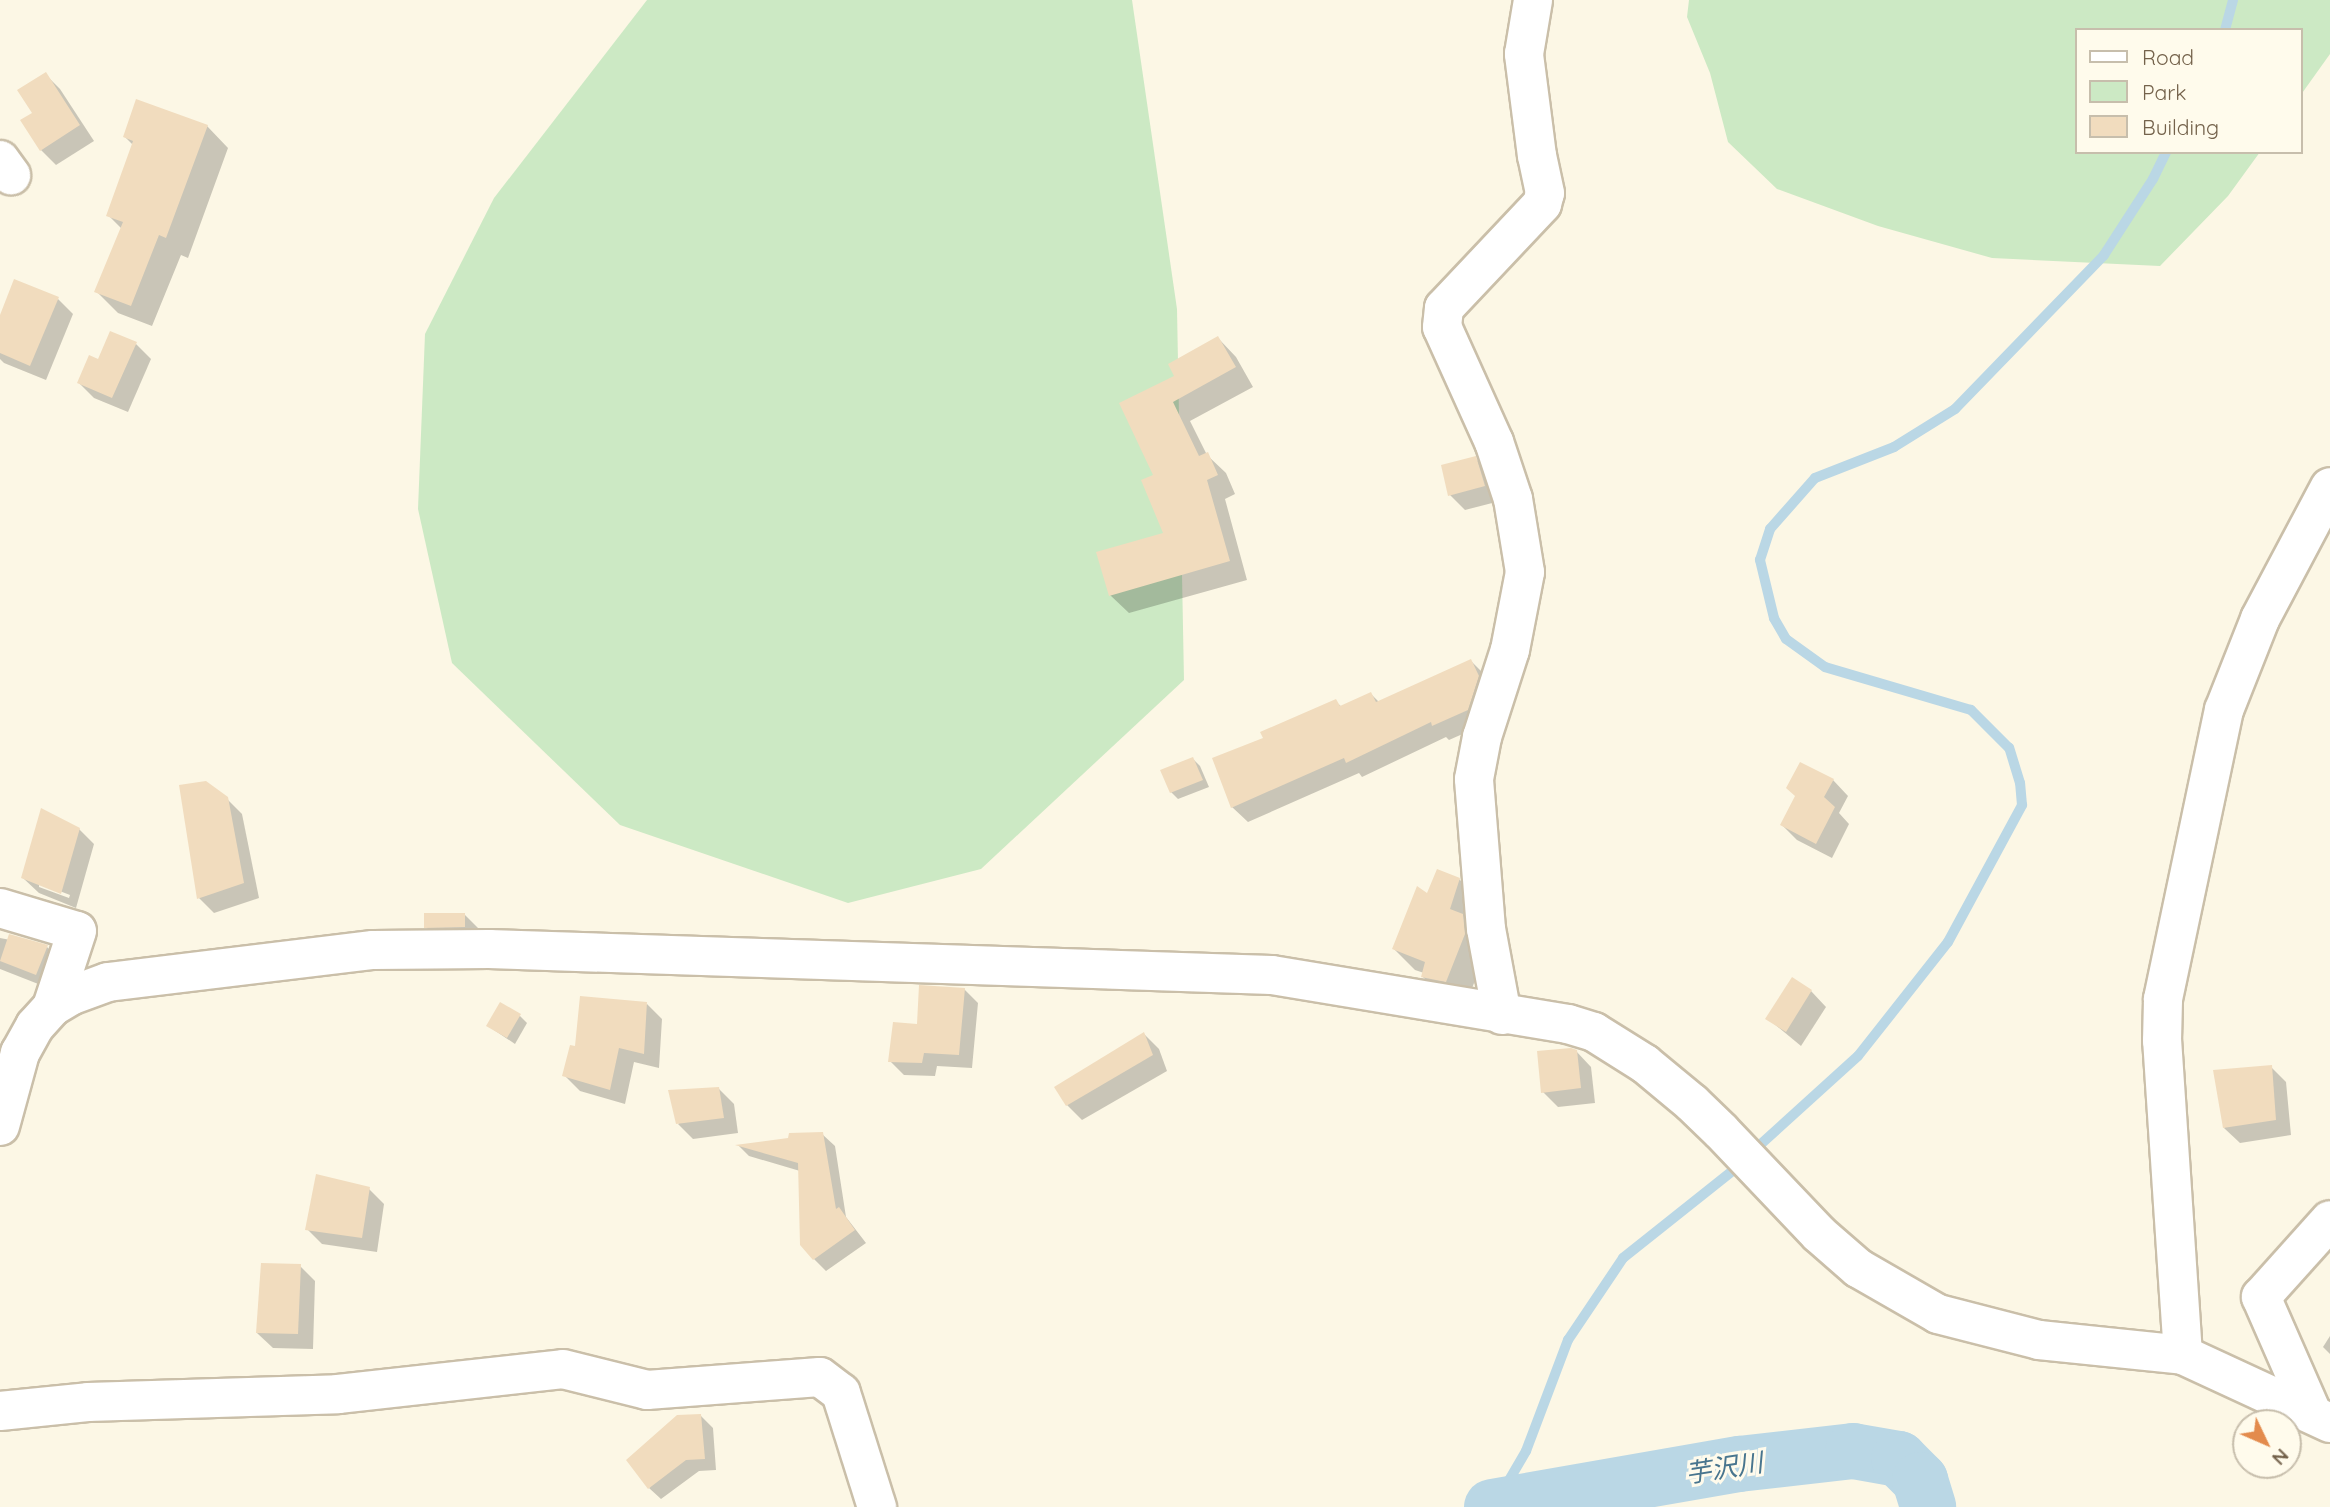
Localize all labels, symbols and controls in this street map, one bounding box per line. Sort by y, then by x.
legend [2074,28,2302,154]
text: Road [2142,44,2194,70]
text: Park [2142,79,2186,105]
text: Building [2142,114,2219,140]
north arrow [2232,1409,2302,1479]
text: N [2267,1444,2294,1471]
water label: 芋沢川 [1683,1446,1765,1490]

